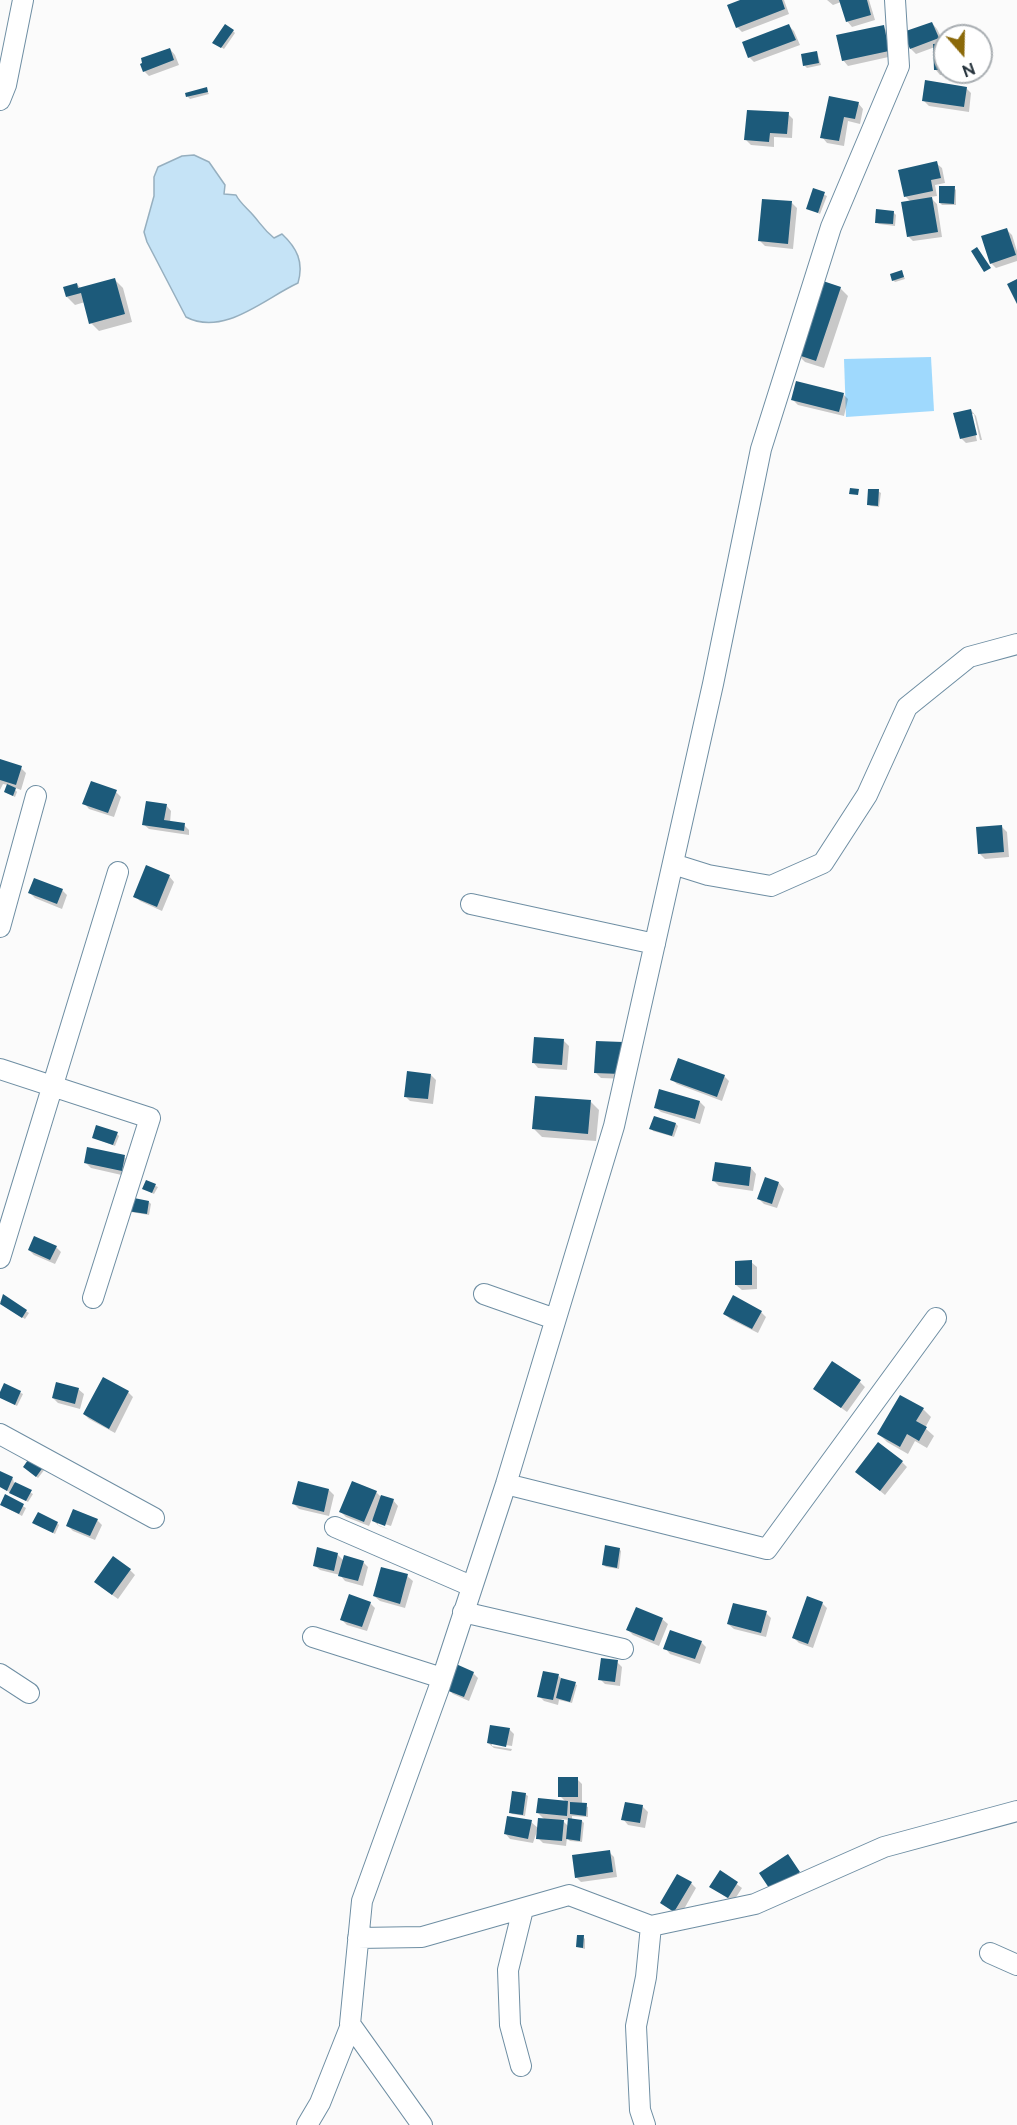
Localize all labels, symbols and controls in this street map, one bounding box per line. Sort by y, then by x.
north arrow [933,24,993,84]
text: N [960,58,978,81]

